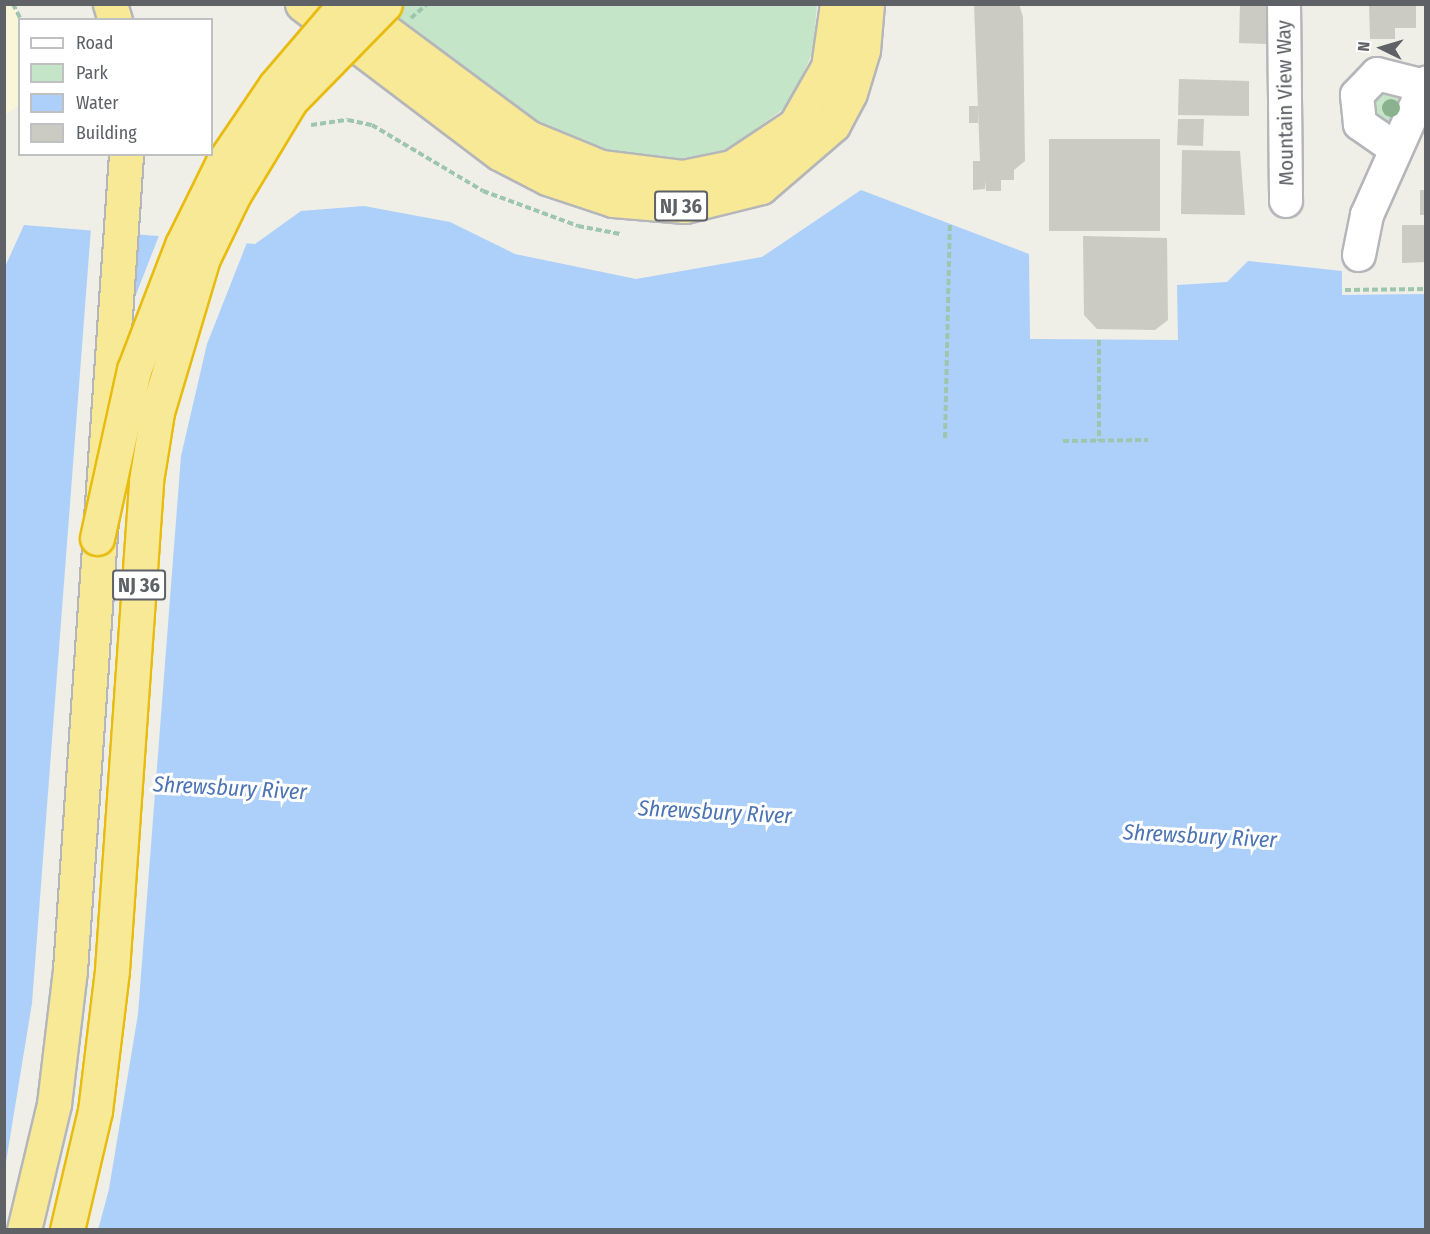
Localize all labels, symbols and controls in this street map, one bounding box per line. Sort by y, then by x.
legend [18,18,213,156]
north arrow [1352,18,1412,78]
street label: Mountain View Way [1271,20,1299,186]
text: Road [76,32,113,54]
text: N [1354,41,1373,52]
text: Park [76,62,108,84]
text: Water [76,92,119,114]
text: Building [76,122,137,144]
road number: NJ 36 [654,189,708,223]
road number: NJ 36 [112,568,166,602]
water label: Shrewsbury River [153,771,307,805]
water label: Shrewsbury River [638,795,792,829]
water label: Shrewsbury River [1123,819,1277,853]

